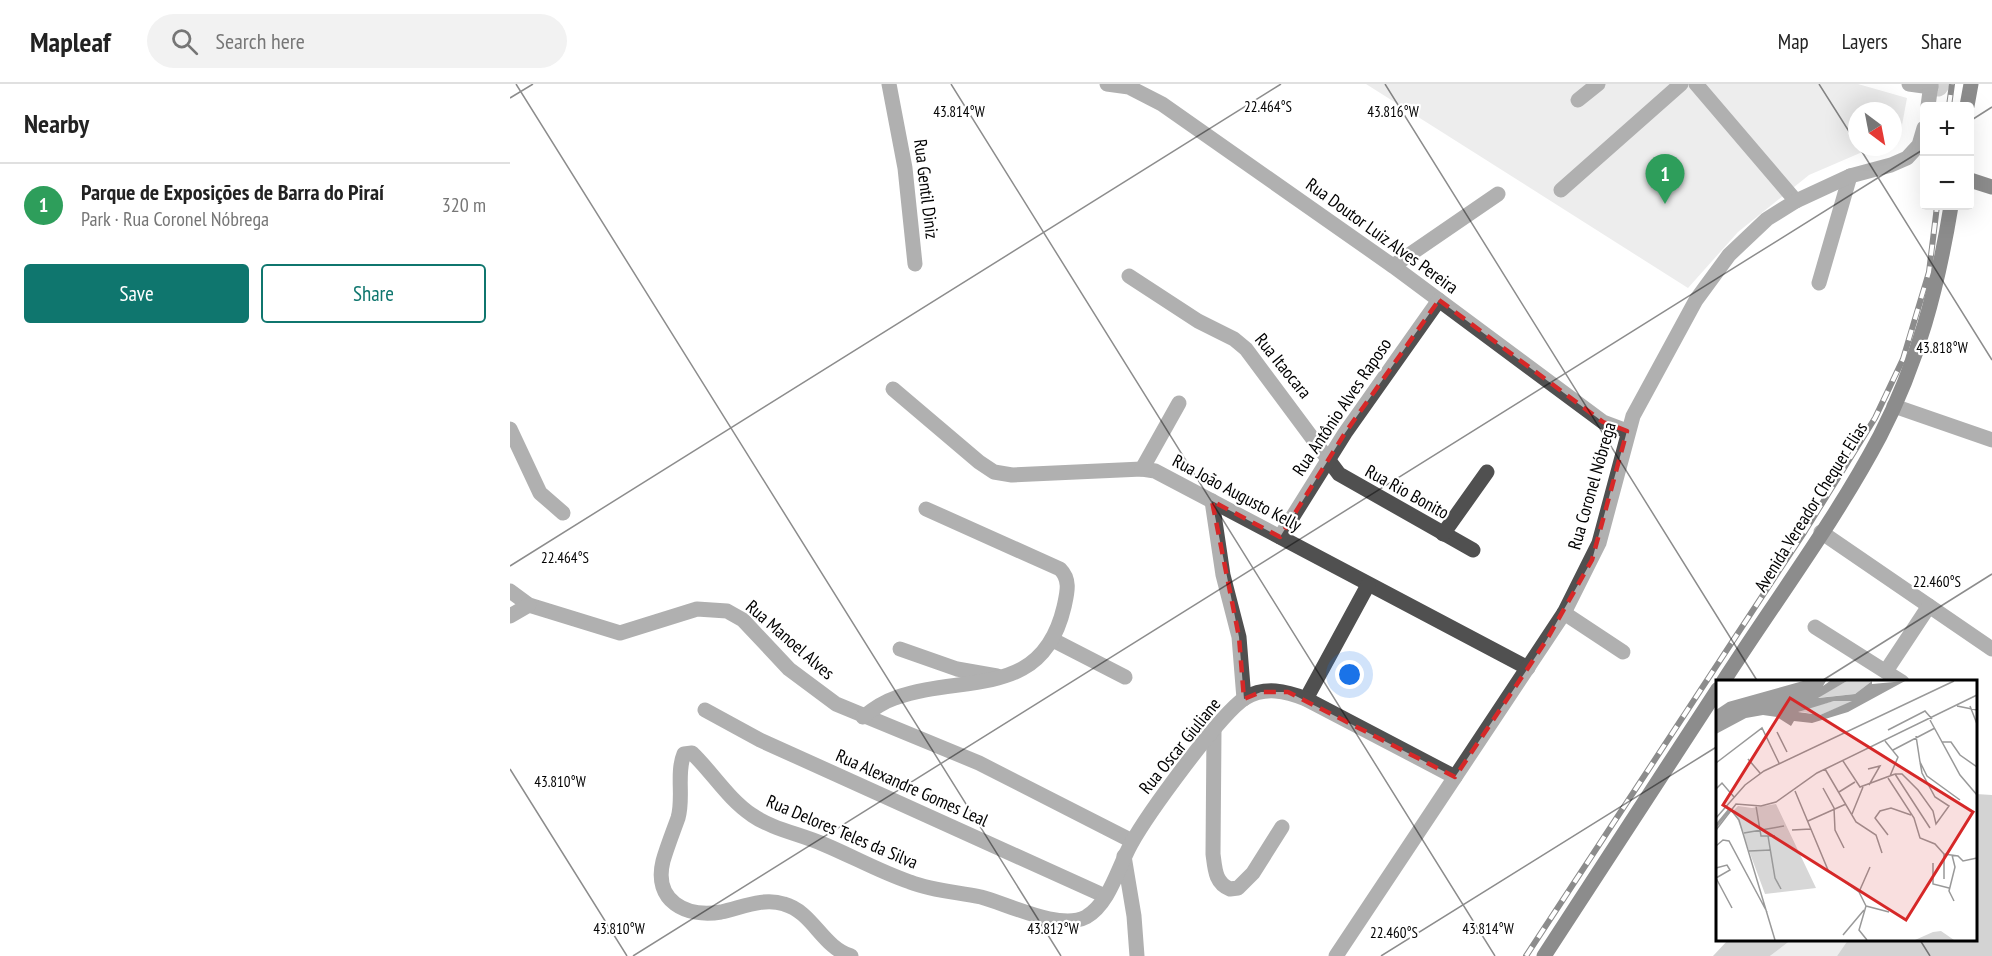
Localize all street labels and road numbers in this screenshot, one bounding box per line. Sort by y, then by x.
street label: Rua Gentil Diniz [909,138,944,240]
street label: Rua Doutor Luiz Alves Pereira [1302,173,1463,299]
street label: Rua Itaocara [1250,328,1317,403]
street label: Rua Antônio Alves Raposo [1287,333,1396,480]
street label: Avenida Vereador Chequer Elias [1749,418,1872,596]
street label: Rua Coronel Nóbrega [1562,419,1621,552]
street label: Rua João Augusto Kelly [1169,449,1306,536]
street label: Rua Rio Bonito [1361,459,1453,524]
street label: Rua Manoel Alves [741,595,839,684]
street label: Rua Oscar Giuliane [1134,693,1225,798]
street label: Rua Alexandre Gomes Leal [832,744,993,832]
street label: Rua Delores Teles da Silva [763,789,921,874]

